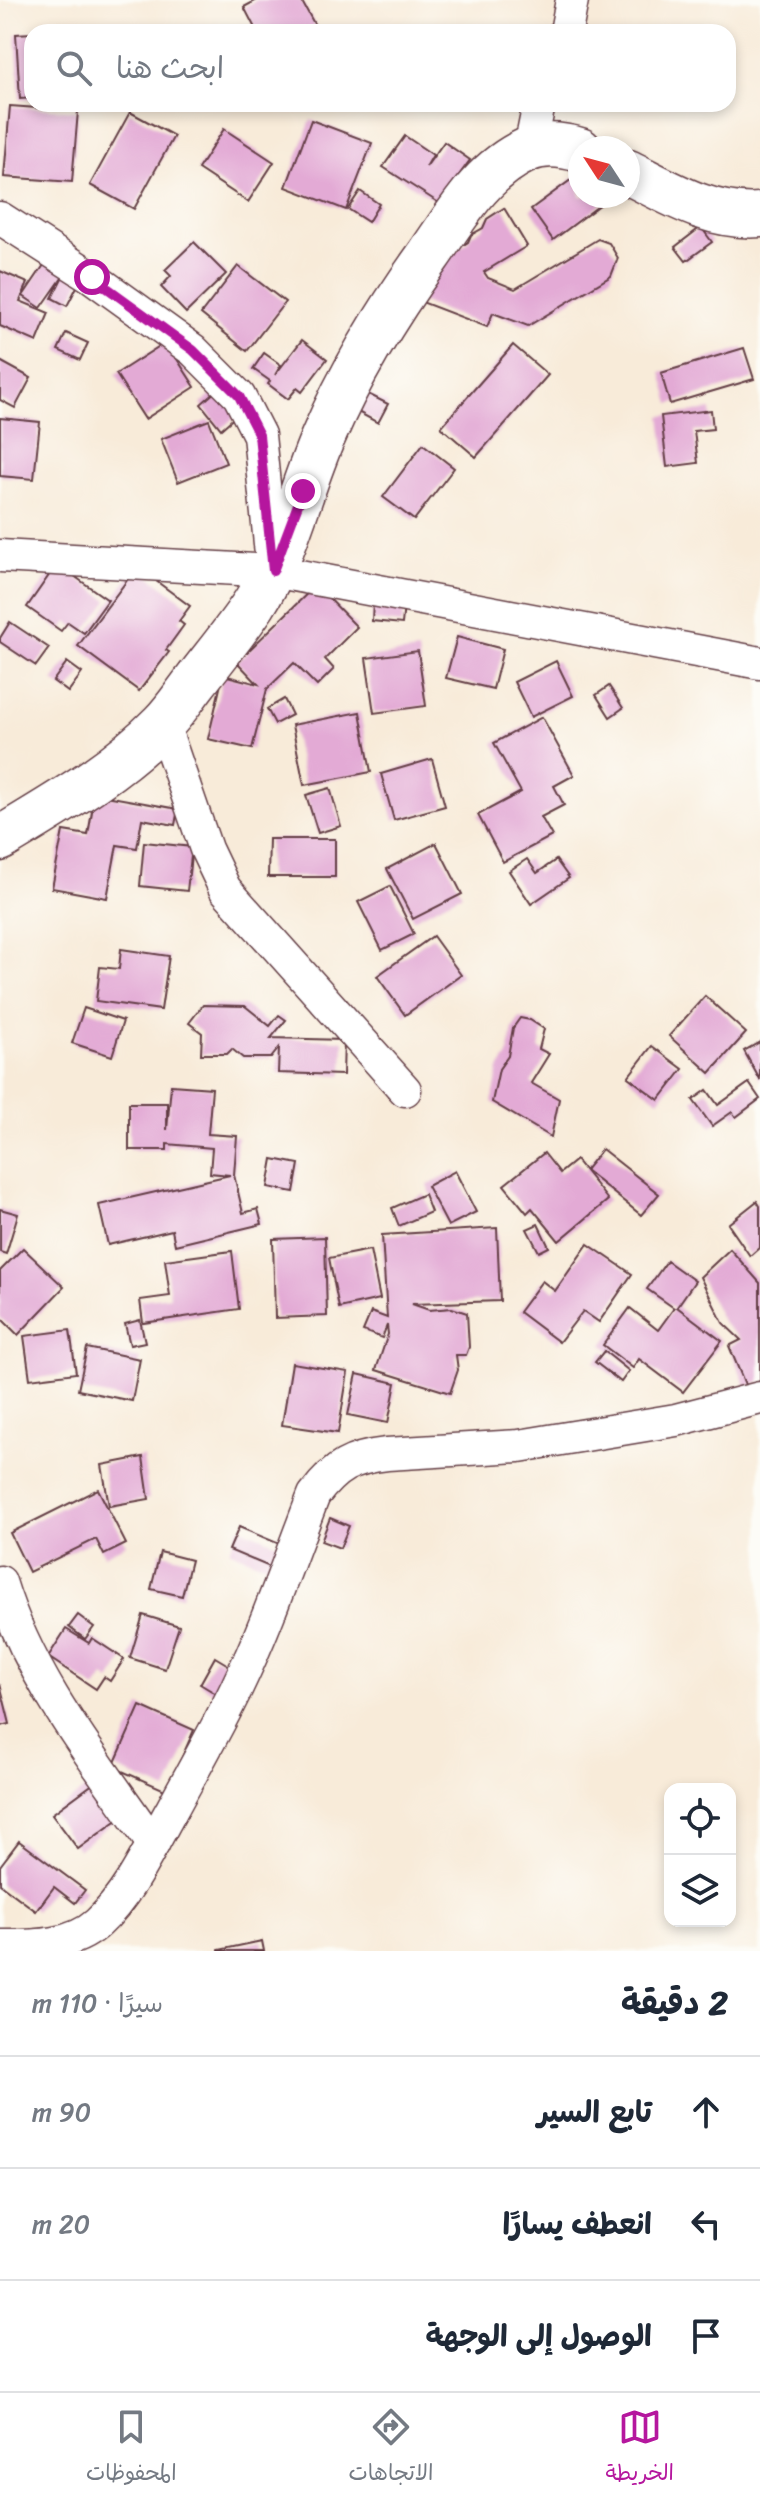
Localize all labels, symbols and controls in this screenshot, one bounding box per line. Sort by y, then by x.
search box [24,24,736,112]
text: ابحث هنا [116,41,224,95]
icon: search [52,46,96,90]
north arrow [568,136,640,208]
route start [74,259,110,295]
route end [285,473,321,509]
map controls [664,1783,736,1927]
button: locate [664,1783,736,1855]
button: layers [664,1855,736,1927]
text: 2 دقيقة [621,1973,728,2033]
text: سيرًا · 110 m [32,1980,163,2026]
text: تابع السير [537,2085,652,2139]
text: 90 m [32,2089,91,2135]
icon: ahead [684,2090,728,2134]
text: انعطف يسارًا [502,2197,652,2251]
text: 20 m [32,2201,90,2247]
icon: left [684,2202,728,2246]
text: الوصول إلى الوجهة [425,2309,652,2363]
icon: arrive [684,2314,728,2358]
tab: المحفوظات [86,2405,177,2492]
tab: الاتجاهات [348,2405,433,2492]
tab: الخريطة [605,2405,674,2492]

